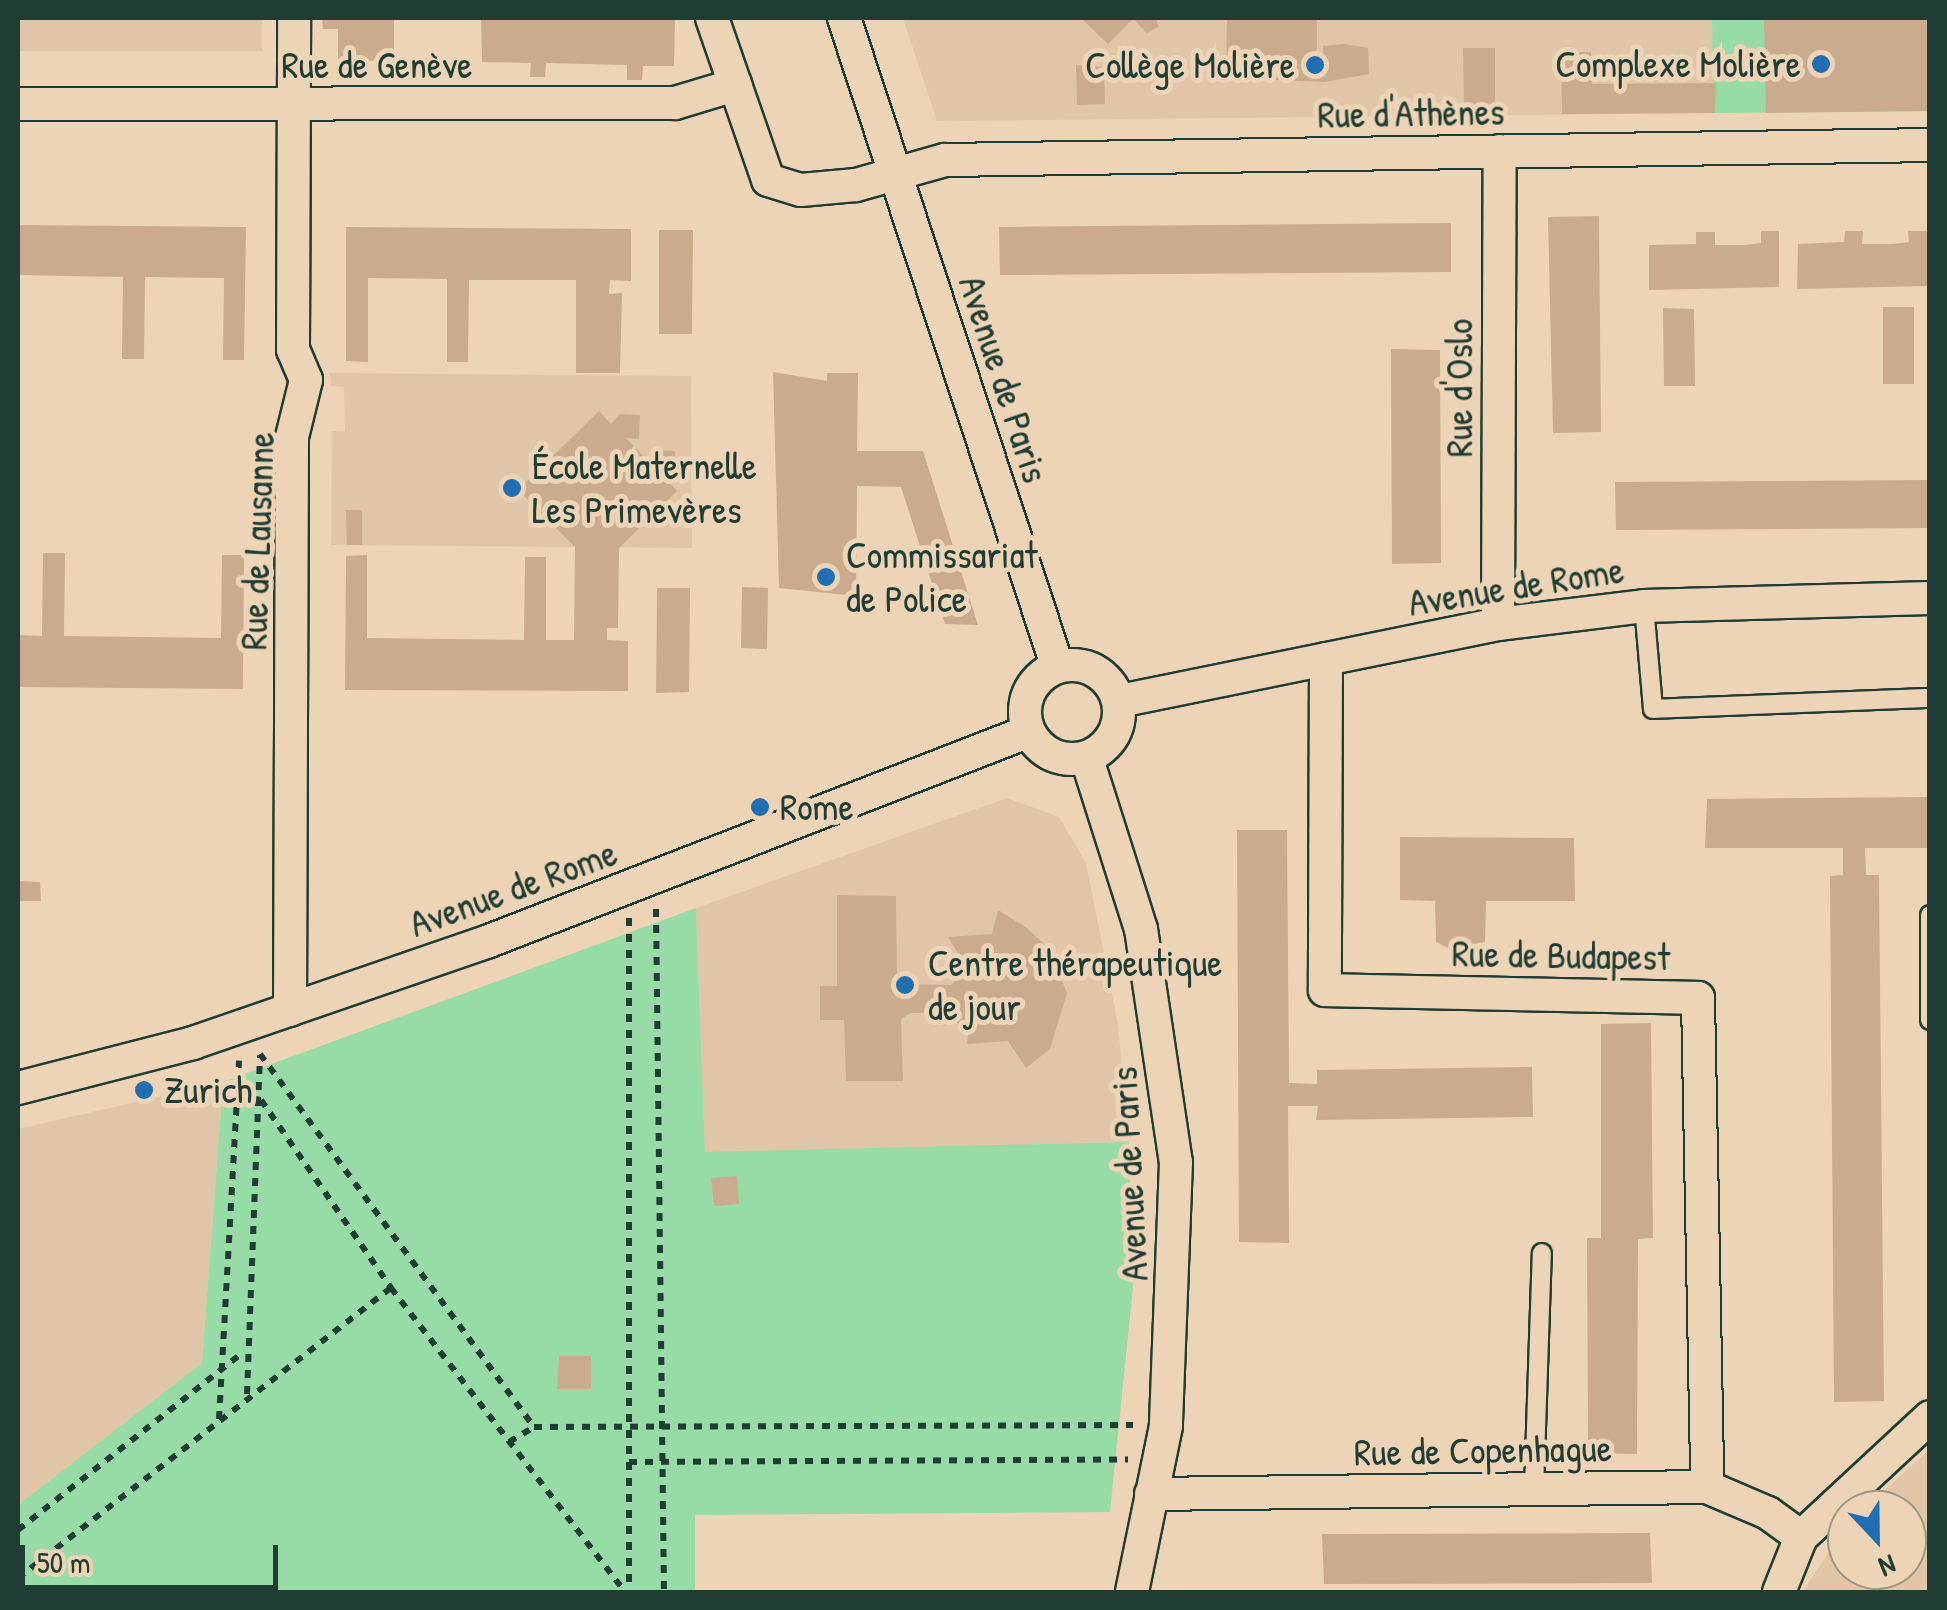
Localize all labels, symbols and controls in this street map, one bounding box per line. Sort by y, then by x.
place label: Complexe Molière [1555,41,1801,87]
street label: Rue de Genève [282,42,472,88]
place label: Collège Molière [1085,42,1295,88]
marker: Complexe Molière [1810,53,1832,75]
marker: Collège Molière [1304,54,1326,76]
street label: Rue d'Athènes [1317,89,1505,137]
street label: Avenue de Paris [949,270,1059,488]
street label: Rue d'Oslo [1436,319,1482,457]
street label: Rue de Lausanne [230,431,284,651]
place label: École Maternelle Les Primevères [532,443,757,532]
marker: École Maternelle Les Primevères [501,477,523,499]
place label: Commissariat de Police [846,532,1038,622]
street label: Avenue de Rome [1405,546,1627,626]
marker: Commissariat de Police [815,566,837,588]
place label: Rome [780,784,854,830]
marker: Rome [749,796,771,818]
street label: Avenue de Rome [403,829,623,947]
street label: Rue de Budapest [1451,930,1671,980]
place label: Centre thérapeutique de jour [928,940,1222,1030]
marker: Centre thérapeutique de jour [892,972,918,998]
street label: Avenue de Paris [1101,1066,1157,1282]
place label: Zurich [164,1067,252,1113]
marker: Zurich [133,1079,155,1101]
street label: Rue de Copenhague [1354,1425,1612,1475]
north arrow [1827,1490,1927,1590]
scale bar [25,1525,282,1587]
text: 50 m [37,1542,90,1582]
text: N [1873,1546,1902,1586]

